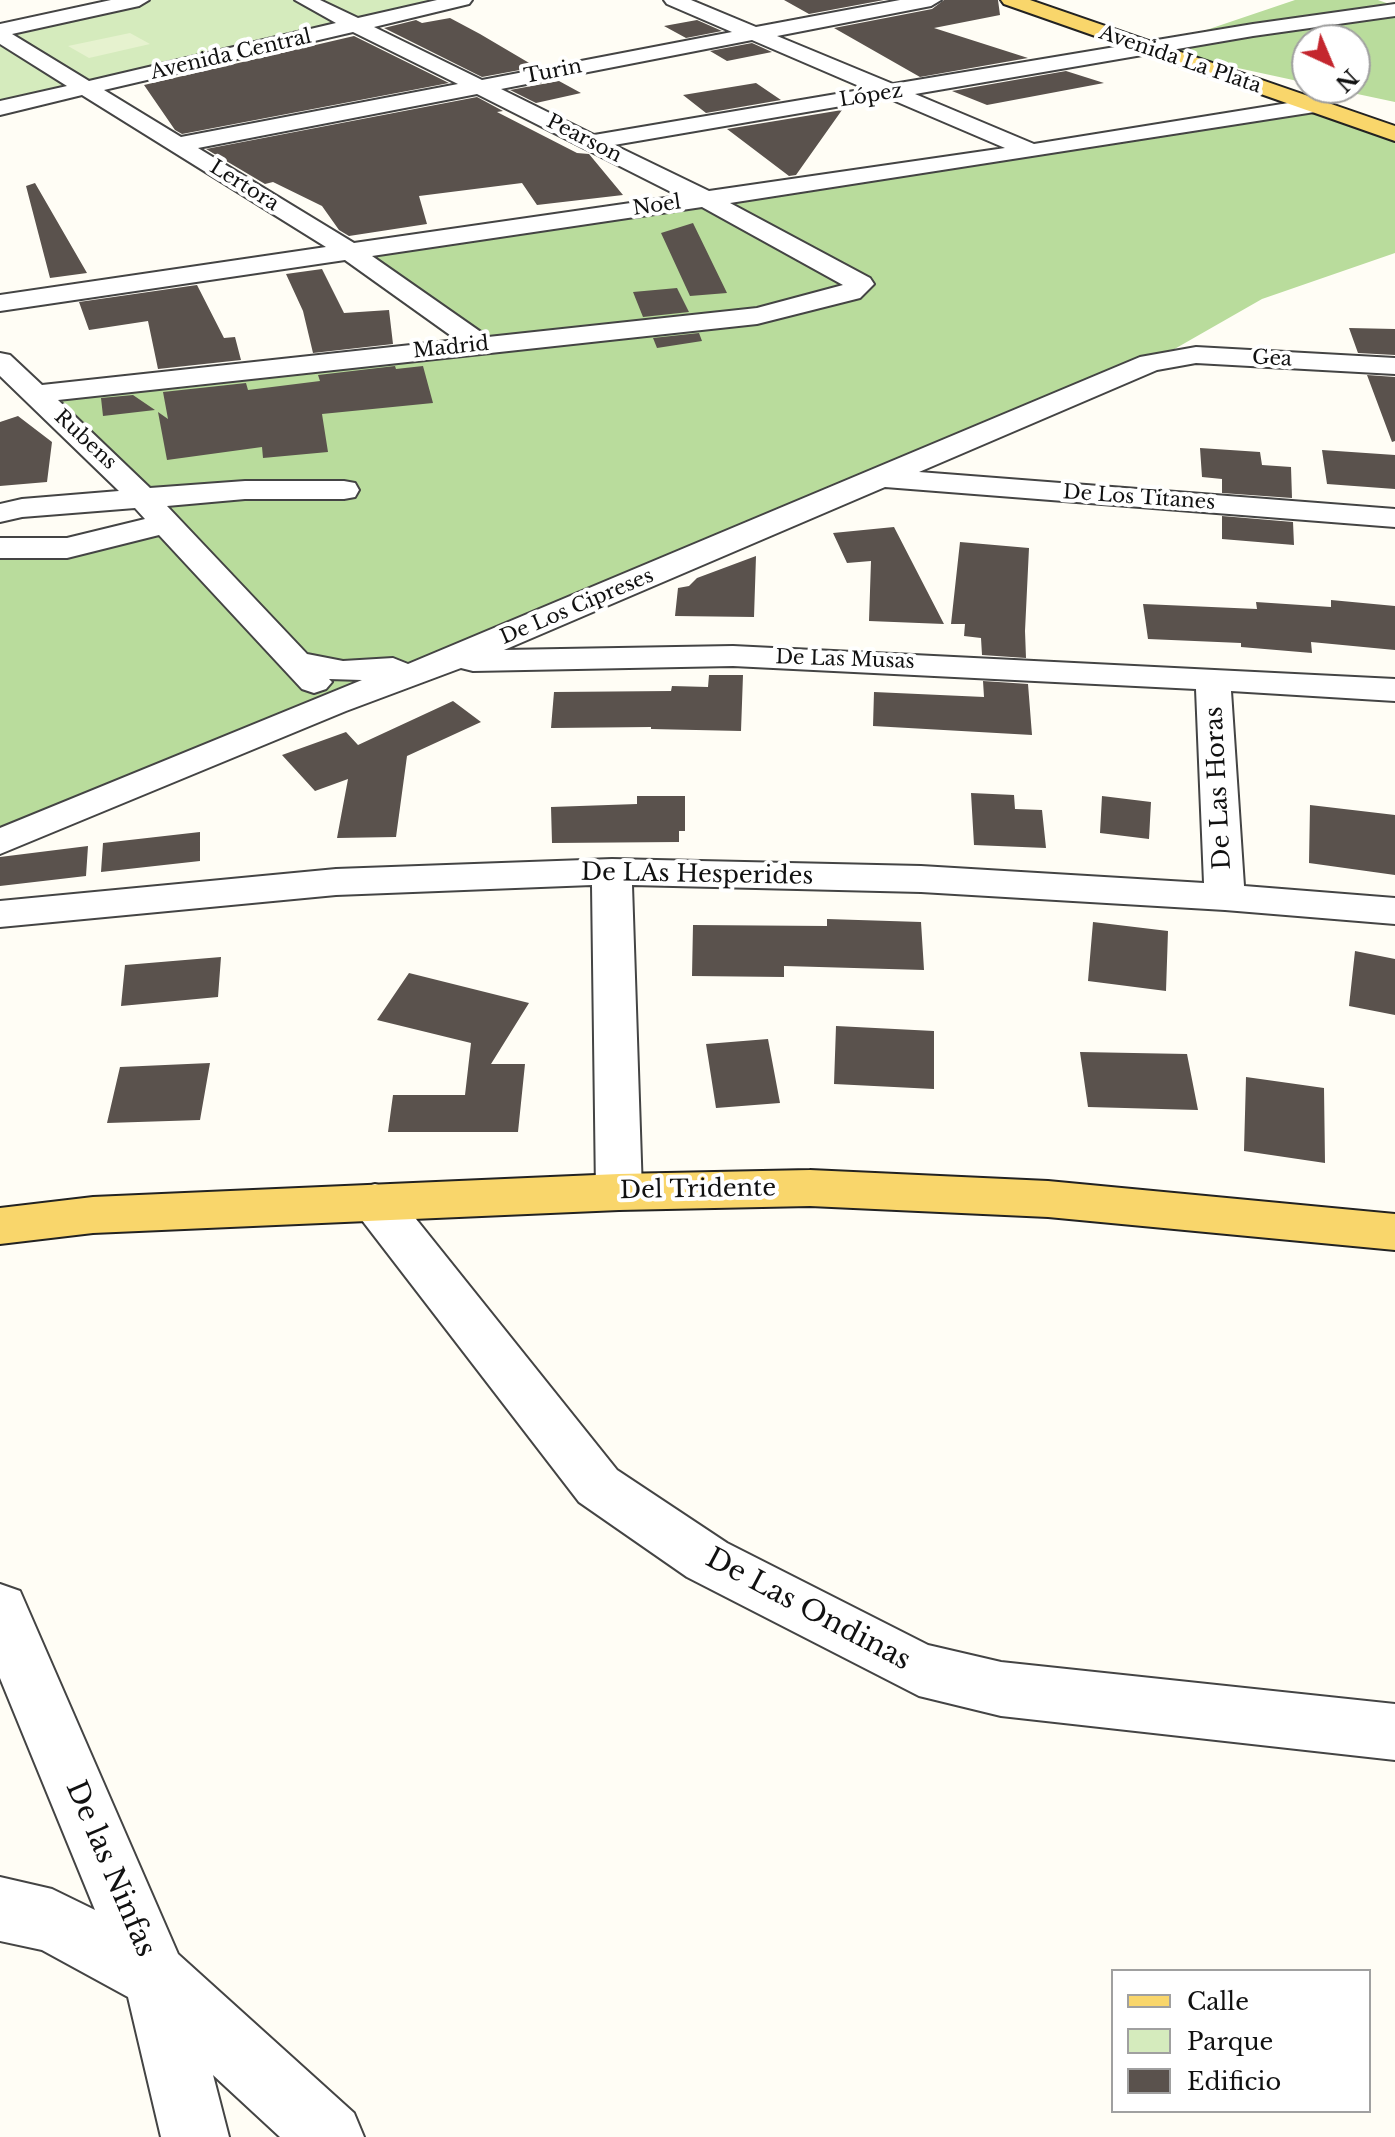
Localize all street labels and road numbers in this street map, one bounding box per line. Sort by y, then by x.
street label: Avenida La Plata [1096,21,1264,99]
street label: Avenida Central [148,25,314,85]
street label: Turin [522,55,584,89]
street label: López [838,79,904,113]
street label: Pearson [542,110,626,168]
street label: Lertora [205,155,283,217]
street label: Noel [631,191,683,221]
street label: Madrid [412,332,490,364]
street label: Gea [1251,346,1293,372]
street label: Rubens [49,405,121,475]
street label: De Los Titanes [1062,481,1216,515]
street label: De Los Cipreses [497,564,657,650]
street label: De Las Musas [775,646,915,674]
street label: De Las Horas [1200,706,1238,870]
street label: De LAs Hesperides [581,859,813,891]
street label: Del Tridente [620,1174,776,1206]
street label: De Las Ondinas [700,1542,916,1678]
street label: De las Ninfas [58,1776,162,1962]

